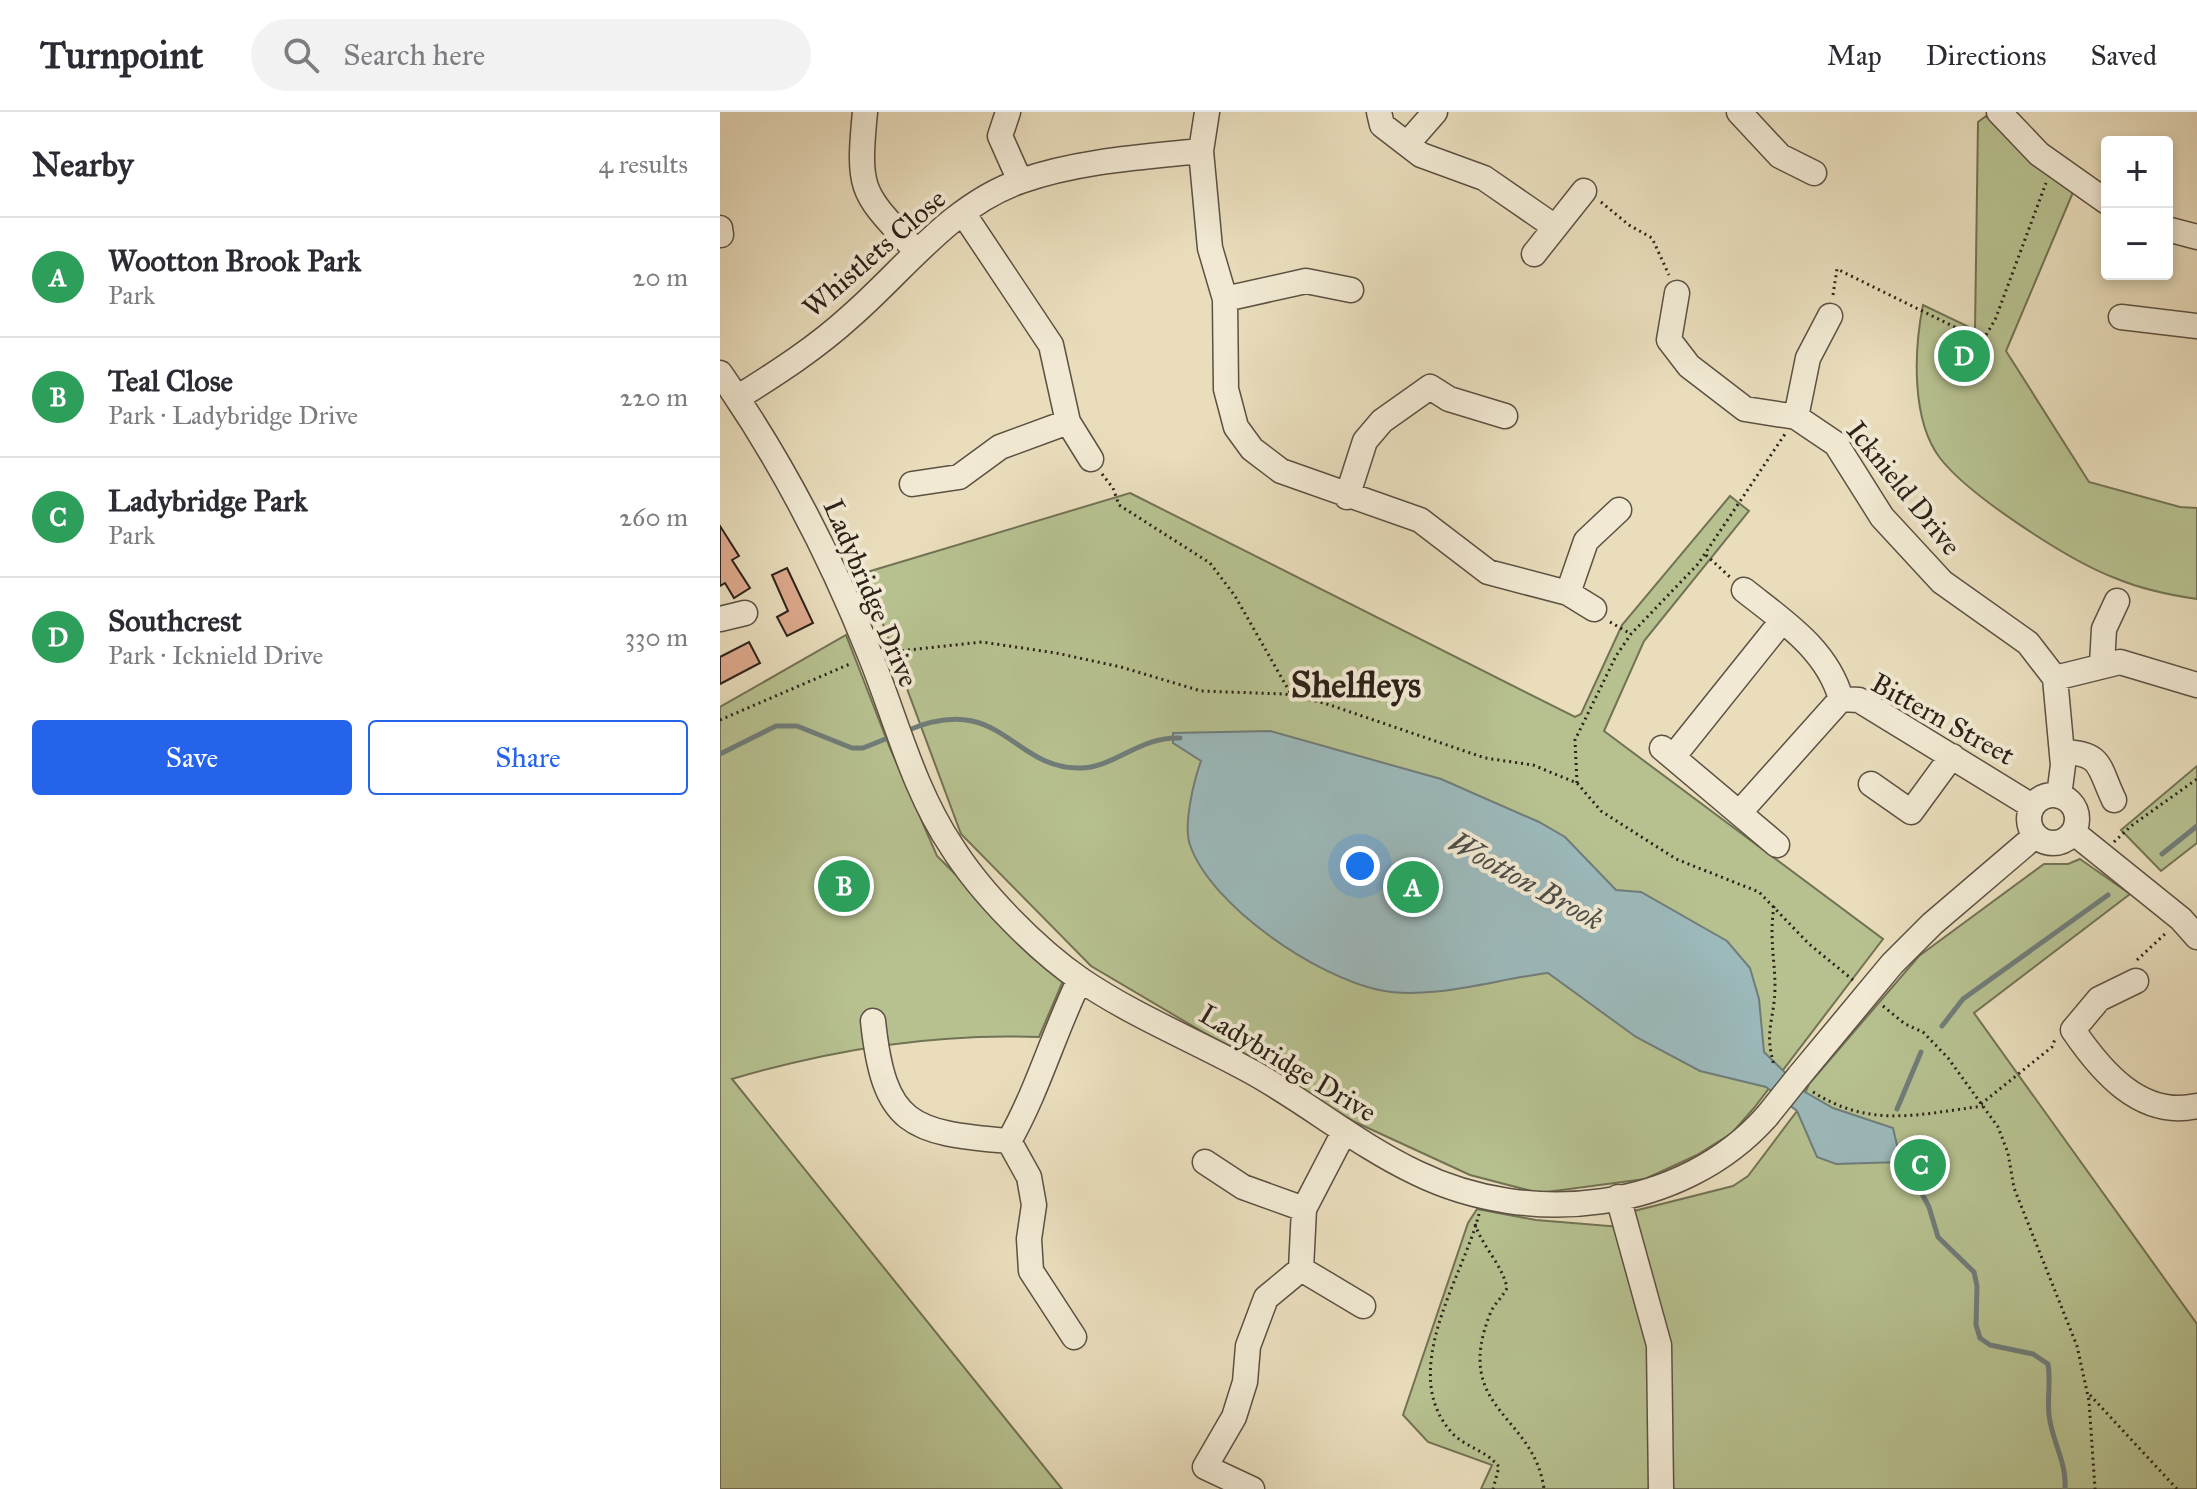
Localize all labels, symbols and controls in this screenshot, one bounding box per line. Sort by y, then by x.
search box [251,19,811,91]
text: Turnpoint [40,32,203,78]
icon: search [279,33,323,77]
text: Search here [343,37,485,73]
text: Map [1827,38,1882,73]
text: Directions [1926,38,2047,73]
text: Saved [2091,38,2157,73]
map controls [2101,136,2173,280]
button: + [2101,136,2173,208]
text: Nearby [32,144,134,185]
text: 4 results [599,148,688,180]
street label: Whistlets Close [795,181,953,325]
button: − [2101,208,2173,280]
text: Wootton Brook Park [108,243,361,279]
text: A [49,261,67,293]
text: 20 m [633,261,688,293]
text: Park [108,279,155,311]
pin: D [1938,326,1990,386]
text: Teal Close [108,363,233,399]
text: B [49,381,67,413]
text: 220 m [620,381,688,413]
text: Park · Ladybridge Drive [108,399,358,431]
street label: Icknield Drive [1839,414,1969,562]
text: Ladybridge Park [108,483,308,519]
street label: Ladybridge Drive [816,494,926,692]
text: C [49,501,67,533]
text: 260 m [619,501,688,533]
text: Park [108,519,155,551]
text: Southcrest [108,603,242,639]
text: D [48,621,68,653]
text: 330 m [625,621,688,653]
text: Park · Icknield Drive [108,639,323,671]
district label: Shelfleys [1291,663,1421,707]
street label: Bittern Street [1865,665,2021,773]
button: Save [32,720,352,795]
button: Share [368,720,688,795]
water label: Wootton Brook [1442,824,1610,938]
your location [1340,846,1380,886]
pin: B [818,856,870,916]
pin: A [1387,857,1439,917]
street label: Ladybridge Drive [1193,996,1383,1130]
pin: C [1894,1135,1946,1195]

